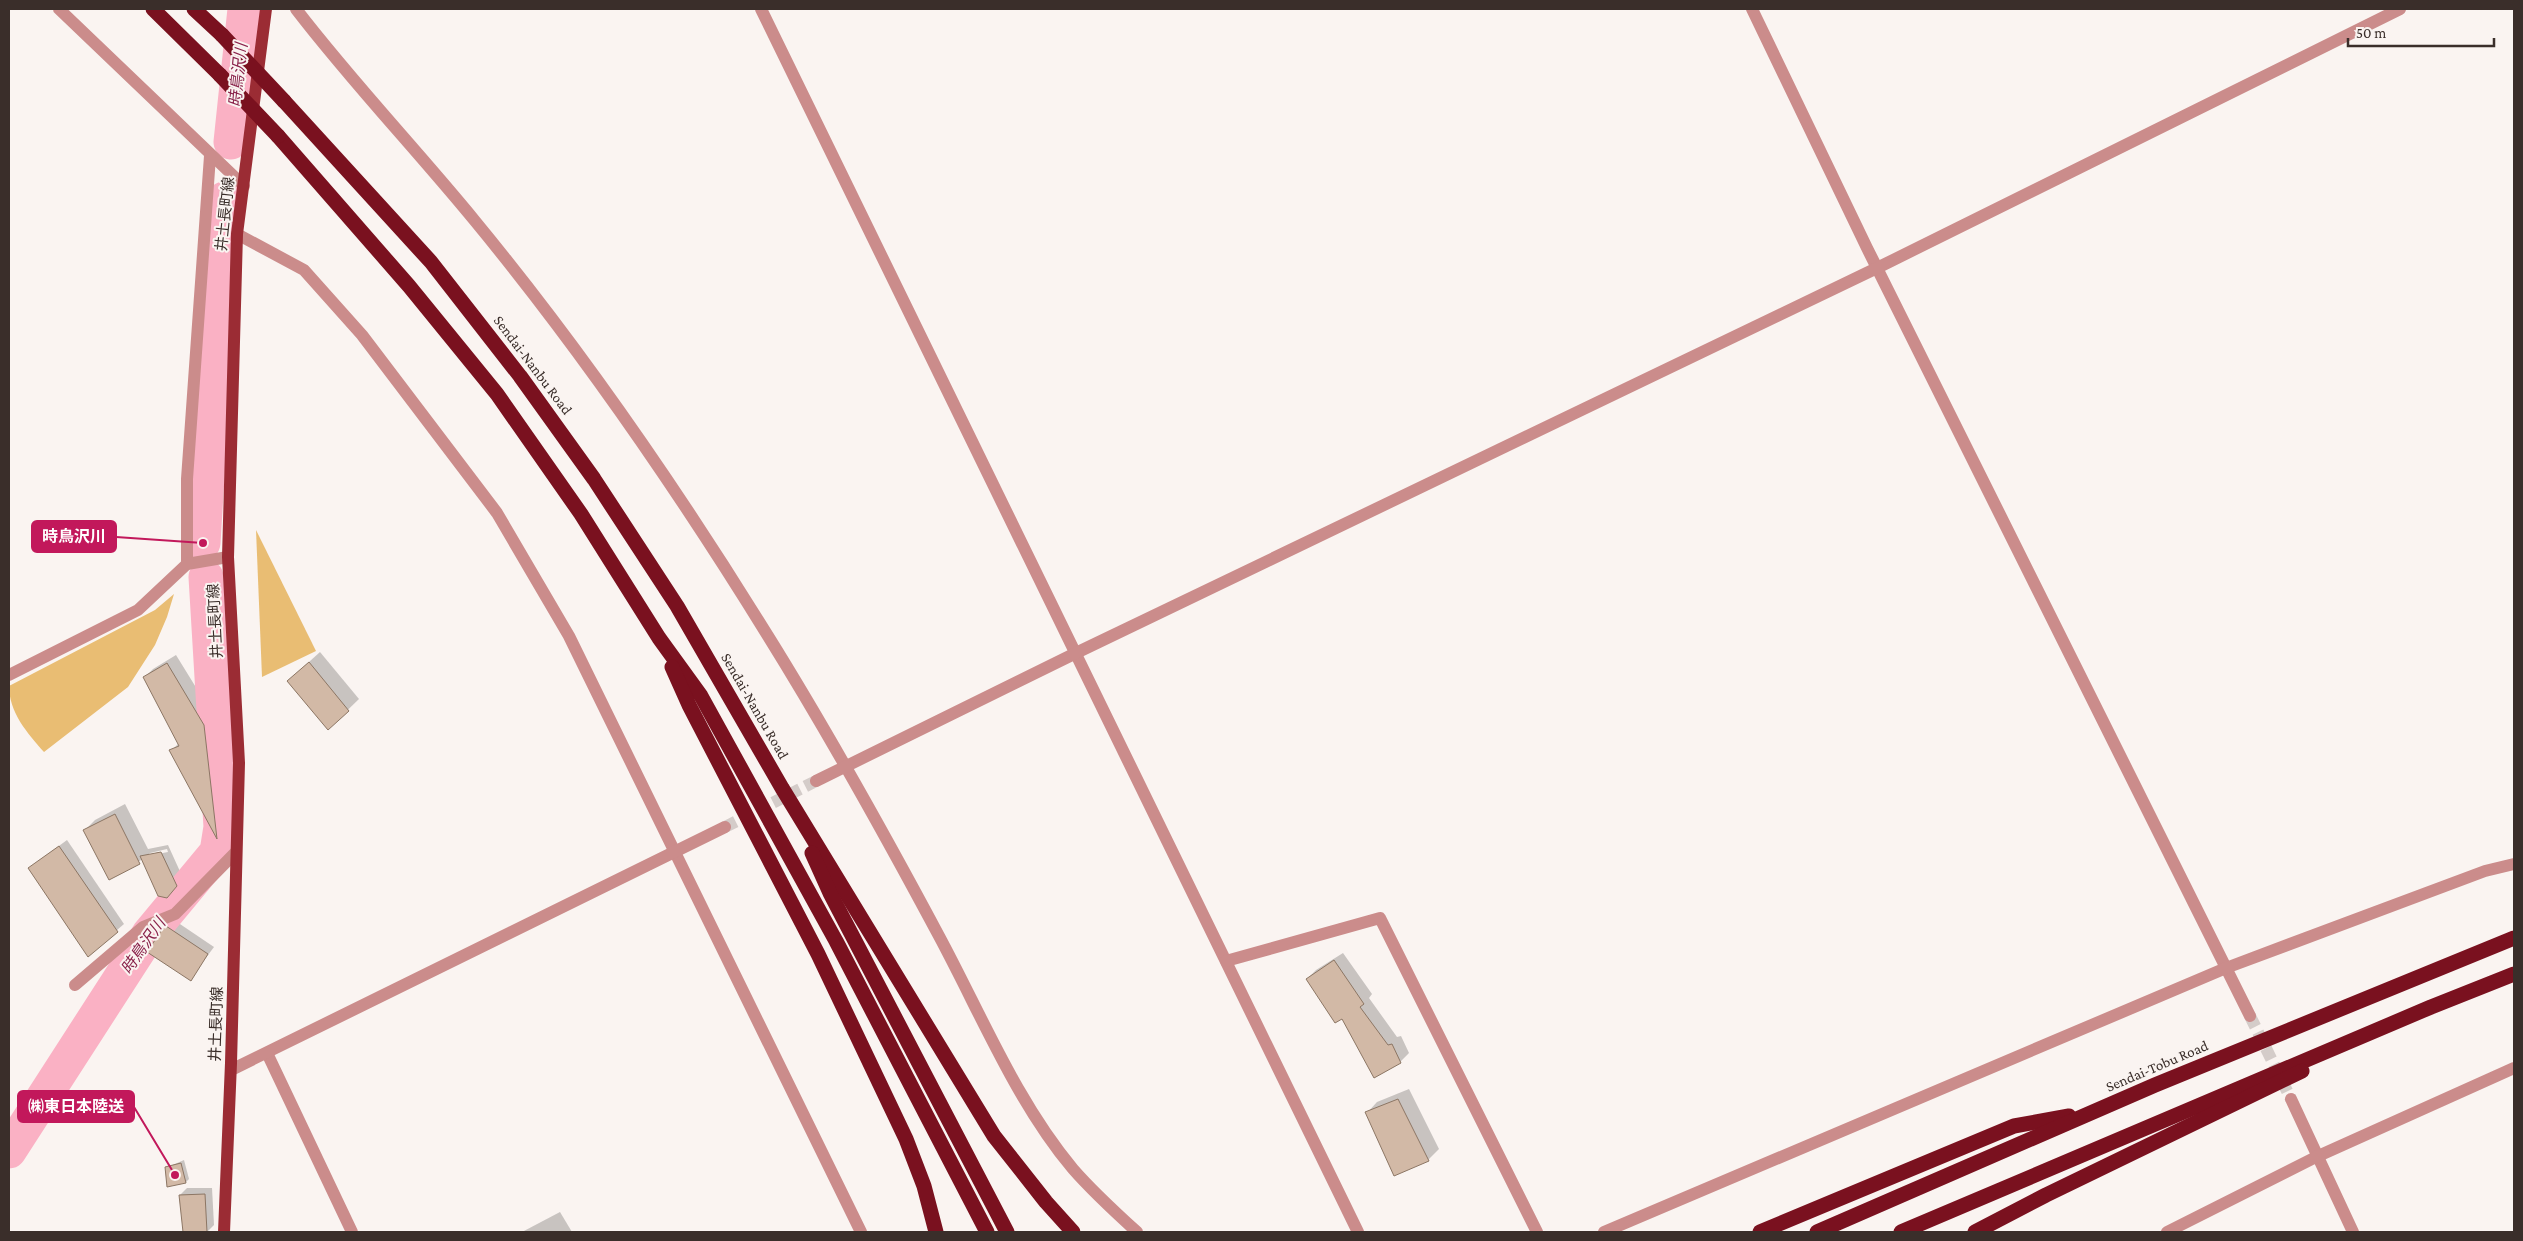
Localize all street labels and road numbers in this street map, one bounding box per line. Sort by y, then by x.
street label: 井土長町線 [212,176,237,252]
street label: Sendai-Nanbu Road [491,312,575,418]
street label: 井土長町線 [204,583,225,659]
street label: Sendai-Nanbu Road [718,650,792,762]
street label: 井土長町線 [206,986,225,1062]
street label: Sendai-Tobu Road [2103,1037,2211,1095]

